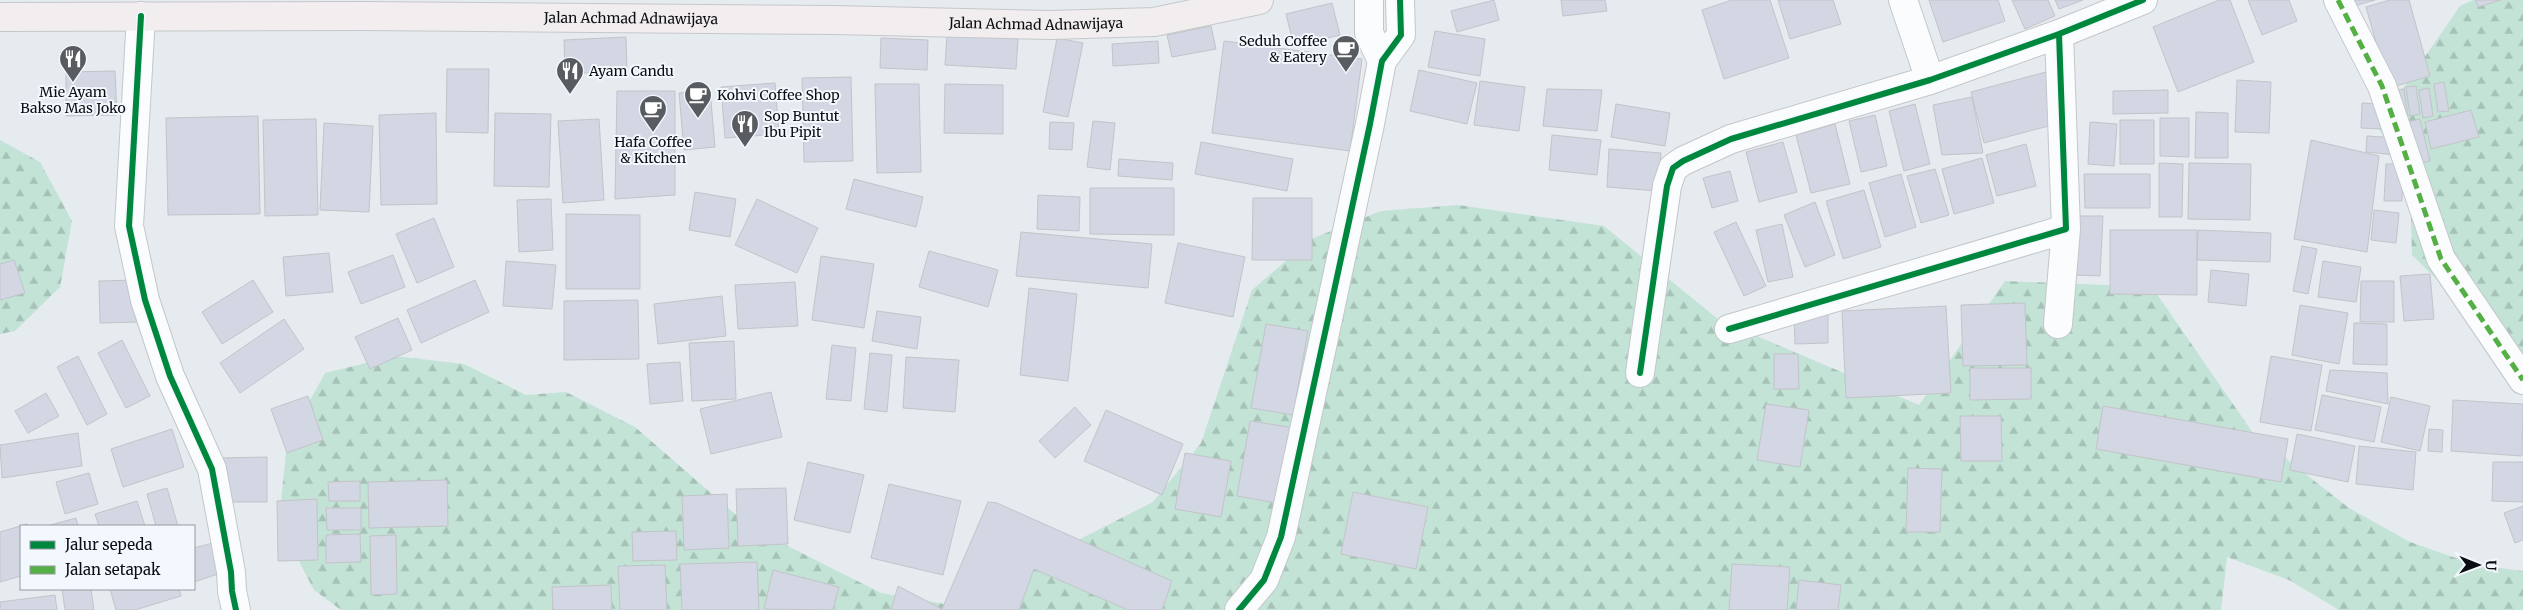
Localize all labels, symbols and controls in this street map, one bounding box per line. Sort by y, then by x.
street label: Jalan Achmad Adnawijaya [543,9,719,28]
street label: Jalan Achmad Adnawijaya [948,14,1124,34]
place label: Seduh Coffee & Eatery [1239,32,1328,66]
cafe icon: Seduh Coffee & Eatery [1331,34,1361,73]
restaurant icon: Mie Ayam Bakso Mas Joko [58,44,88,83]
restaurant icon: Ayam Candu [555,56,585,95]
place label: Ayam Candu [588,62,674,80]
cafe icon: Kohvi Coffee Shop [683,80,713,119]
place label: Mie Ayam Bakso Mas Joko [20,83,126,117]
place label: Kohvi Coffee Shop [717,86,840,104]
cafe icon: Hafa Coffee & Kitchen [638,94,668,133]
place label: Sop Buntut Ibu Pipit [764,107,840,141]
restaurant icon: Sop Buntut Ibu Pipit [730,109,760,148]
place label: Hafa Coffee & Kitchen [614,133,692,167]
legend [20,525,195,590]
text: Jalur sepeda [64,535,152,554]
north arrow [2453,540,2503,590]
text: Jalan setapak [64,560,161,579]
text: U [2482,560,2500,571]

